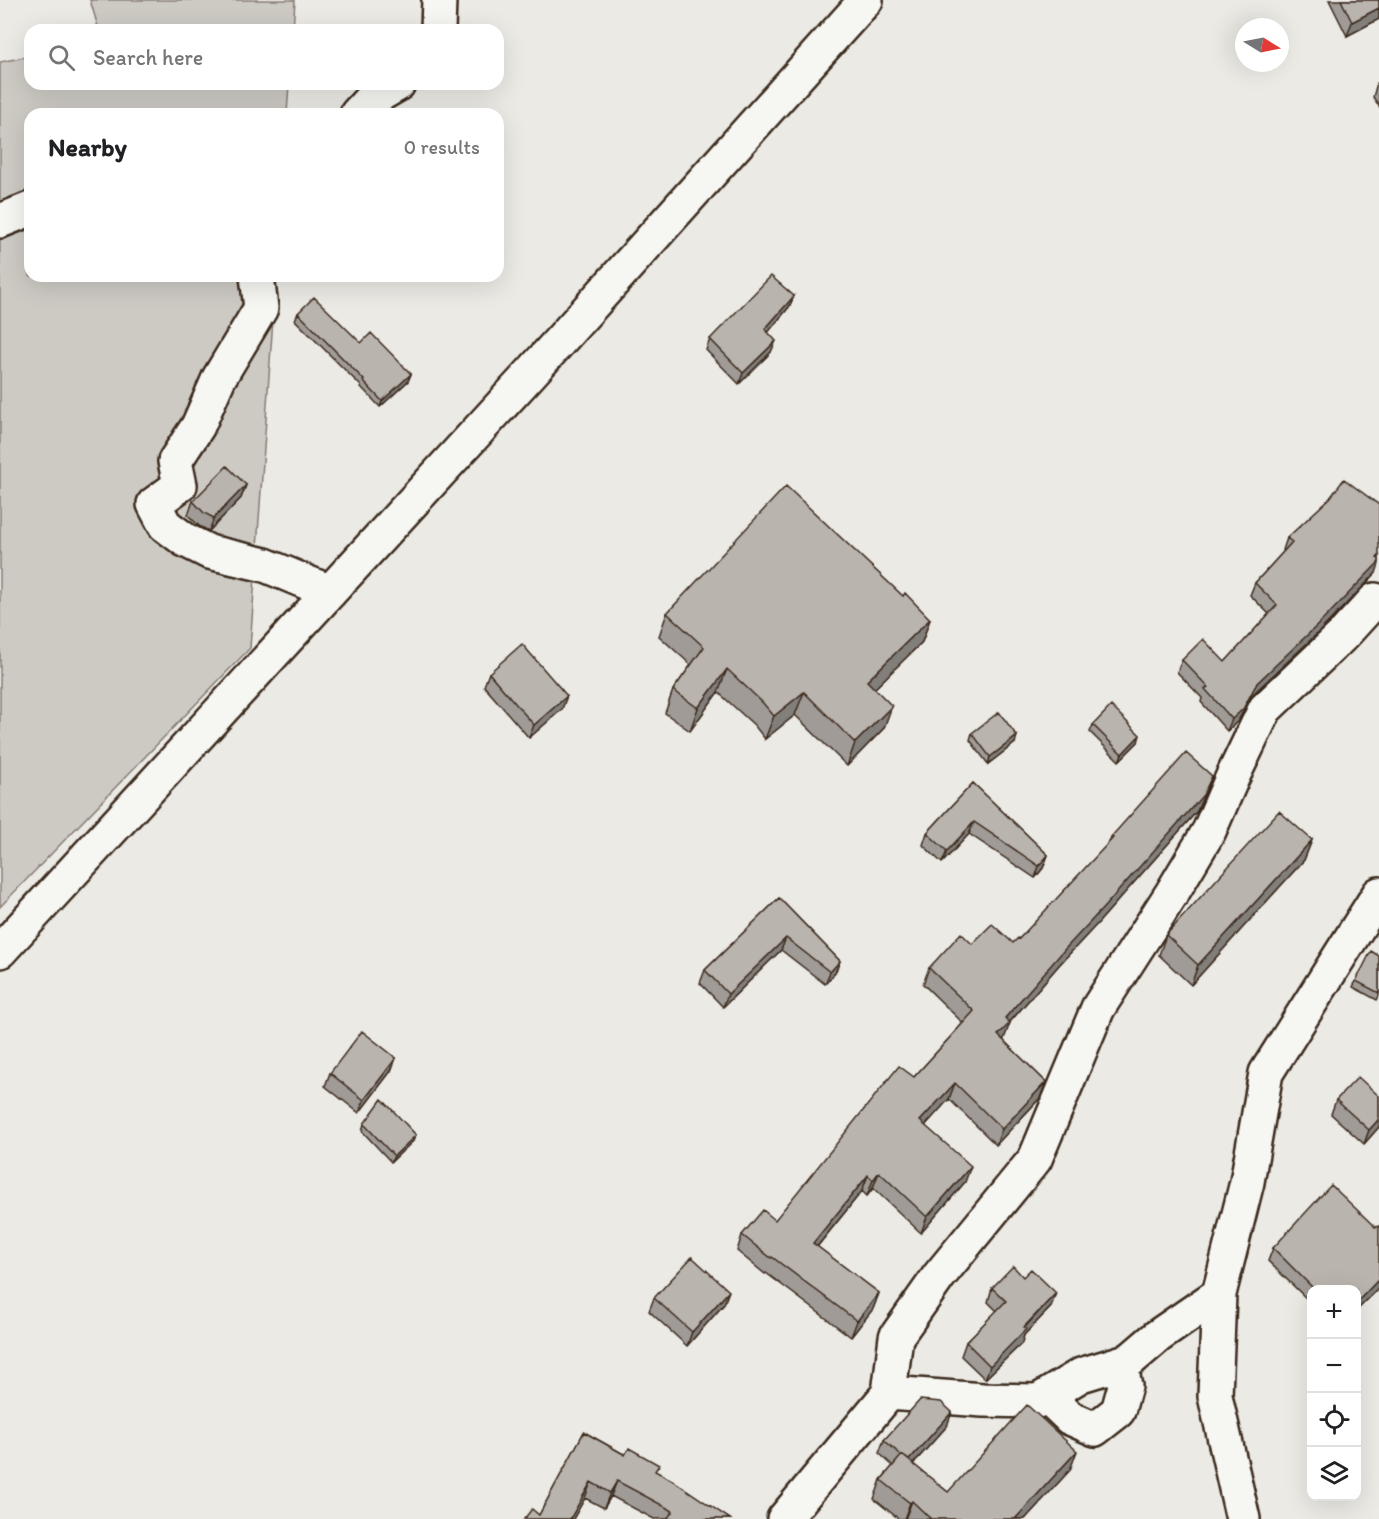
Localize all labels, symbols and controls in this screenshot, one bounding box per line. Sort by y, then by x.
north arrow [1235,18,1289,72]
search box [24,24,504,90]
icon: search [45,41,78,74]
text: Search here [93,44,203,71]
text: Nearby [48,131,127,163]
text: 0 results [404,135,480,159]
map controls [1307,1285,1361,1501]
button: + [1307,1285,1361,1339]
button: − [1307,1339,1361,1393]
button: locate [1307,1393,1361,1447]
button: layers [1307,1447,1361,1501]

